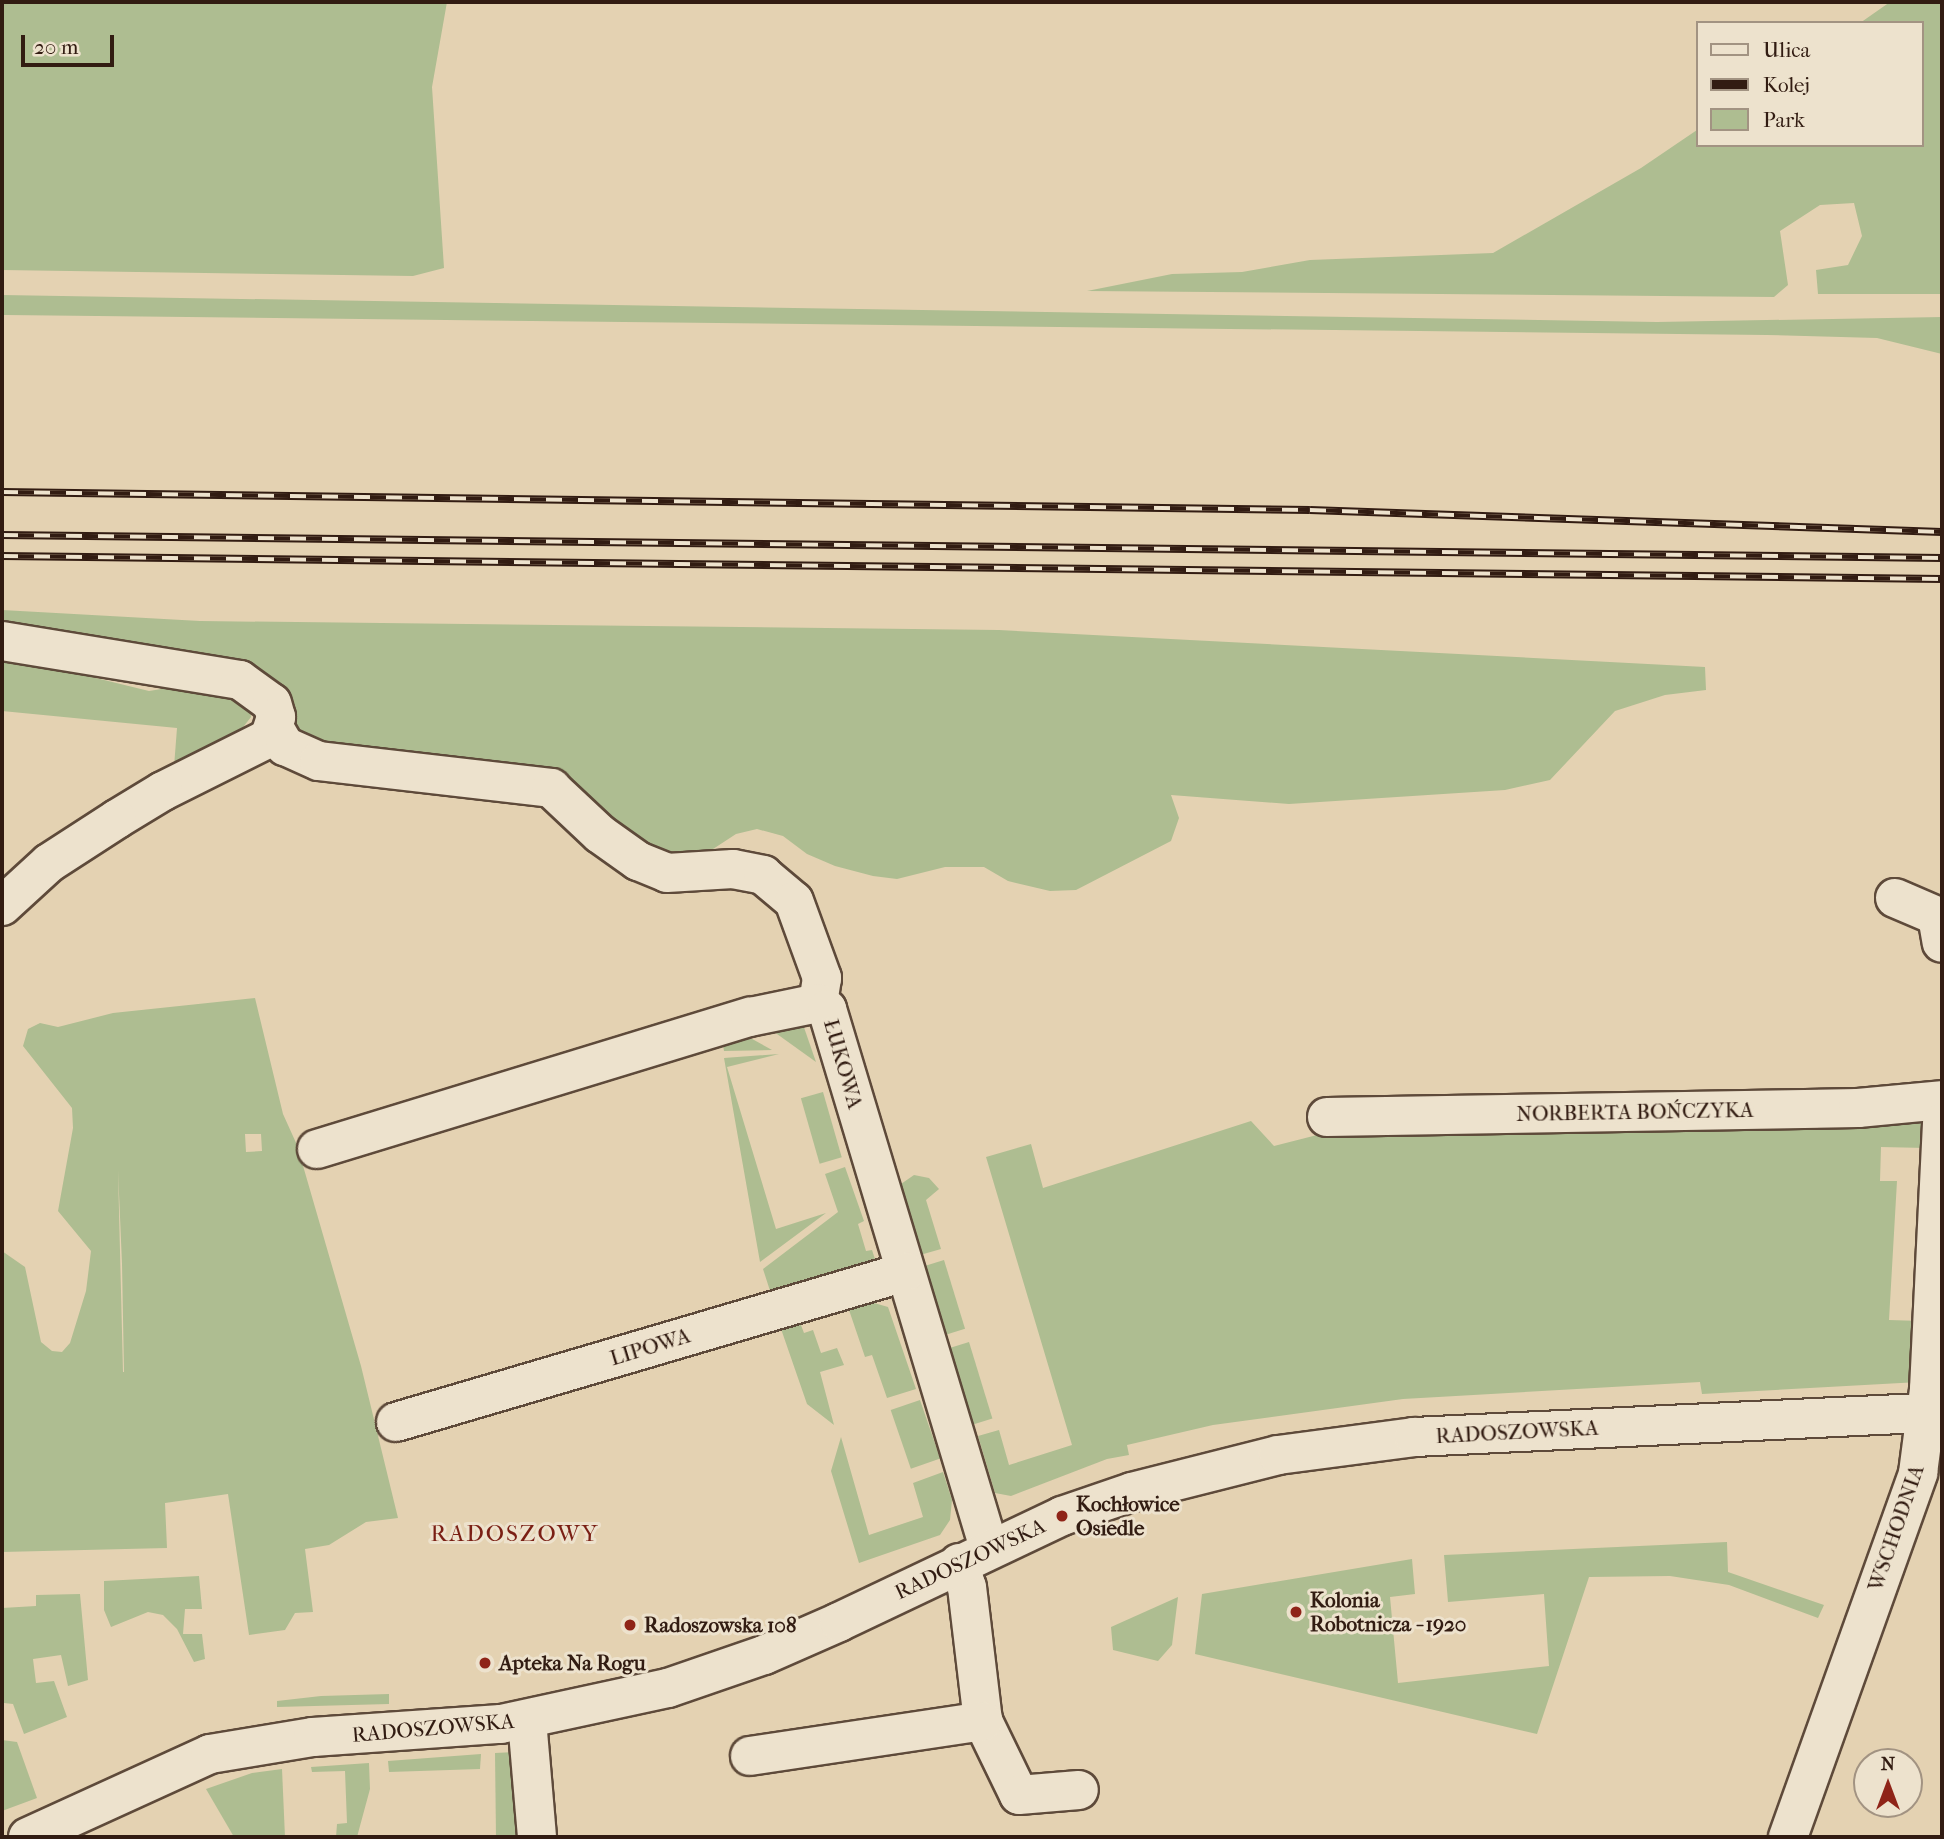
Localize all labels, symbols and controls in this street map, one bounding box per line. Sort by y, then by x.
scale bar [24,21,117,65]
legend [1696,21,1923,147]
text: 20 m [34,35,78,59]
text: Ulica [1763,38,1810,62]
text: Kolej [1763,73,1810,97]
text: Park [1763,108,1805,132]
street label: ŁUKOWA [818,1016,868,1112]
street label: NORBERTA BOŃCZYKA [1516,1097,1754,1127]
street label: LIPOWA [607,1323,693,1371]
street label: RADOSZOWSKA [1435,1415,1599,1449]
street label: WSCHODNIA [1863,1462,1929,1594]
place label: Kochłowice Osiedle [1076,1491,1180,1541]
marker: Kochłowice Osiedle [1054,1508,1070,1524]
street label: RADOSZOWSKA [891,1513,1049,1605]
district label: RADOSZOWY [432,1520,598,1548]
place label: Kolonia Robotnicza - 1920 [1310,1587,1466,1637]
marker: Kolonia Robotnicza - 1920 [1288,1604,1304,1620]
place label: Radoszowska 108 [644,1612,797,1638]
marker: Radoszowska 108 [622,1617,638,1633]
place label: Apteka Na Rogu [499,1650,646,1676]
marker: Apteka Na Rogu [477,1655,493,1671]
street label: RADOSZOWSKA [351,1708,515,1748]
north arrow [1853,1748,1923,1818]
text: N [1881,1753,1895,1775]

